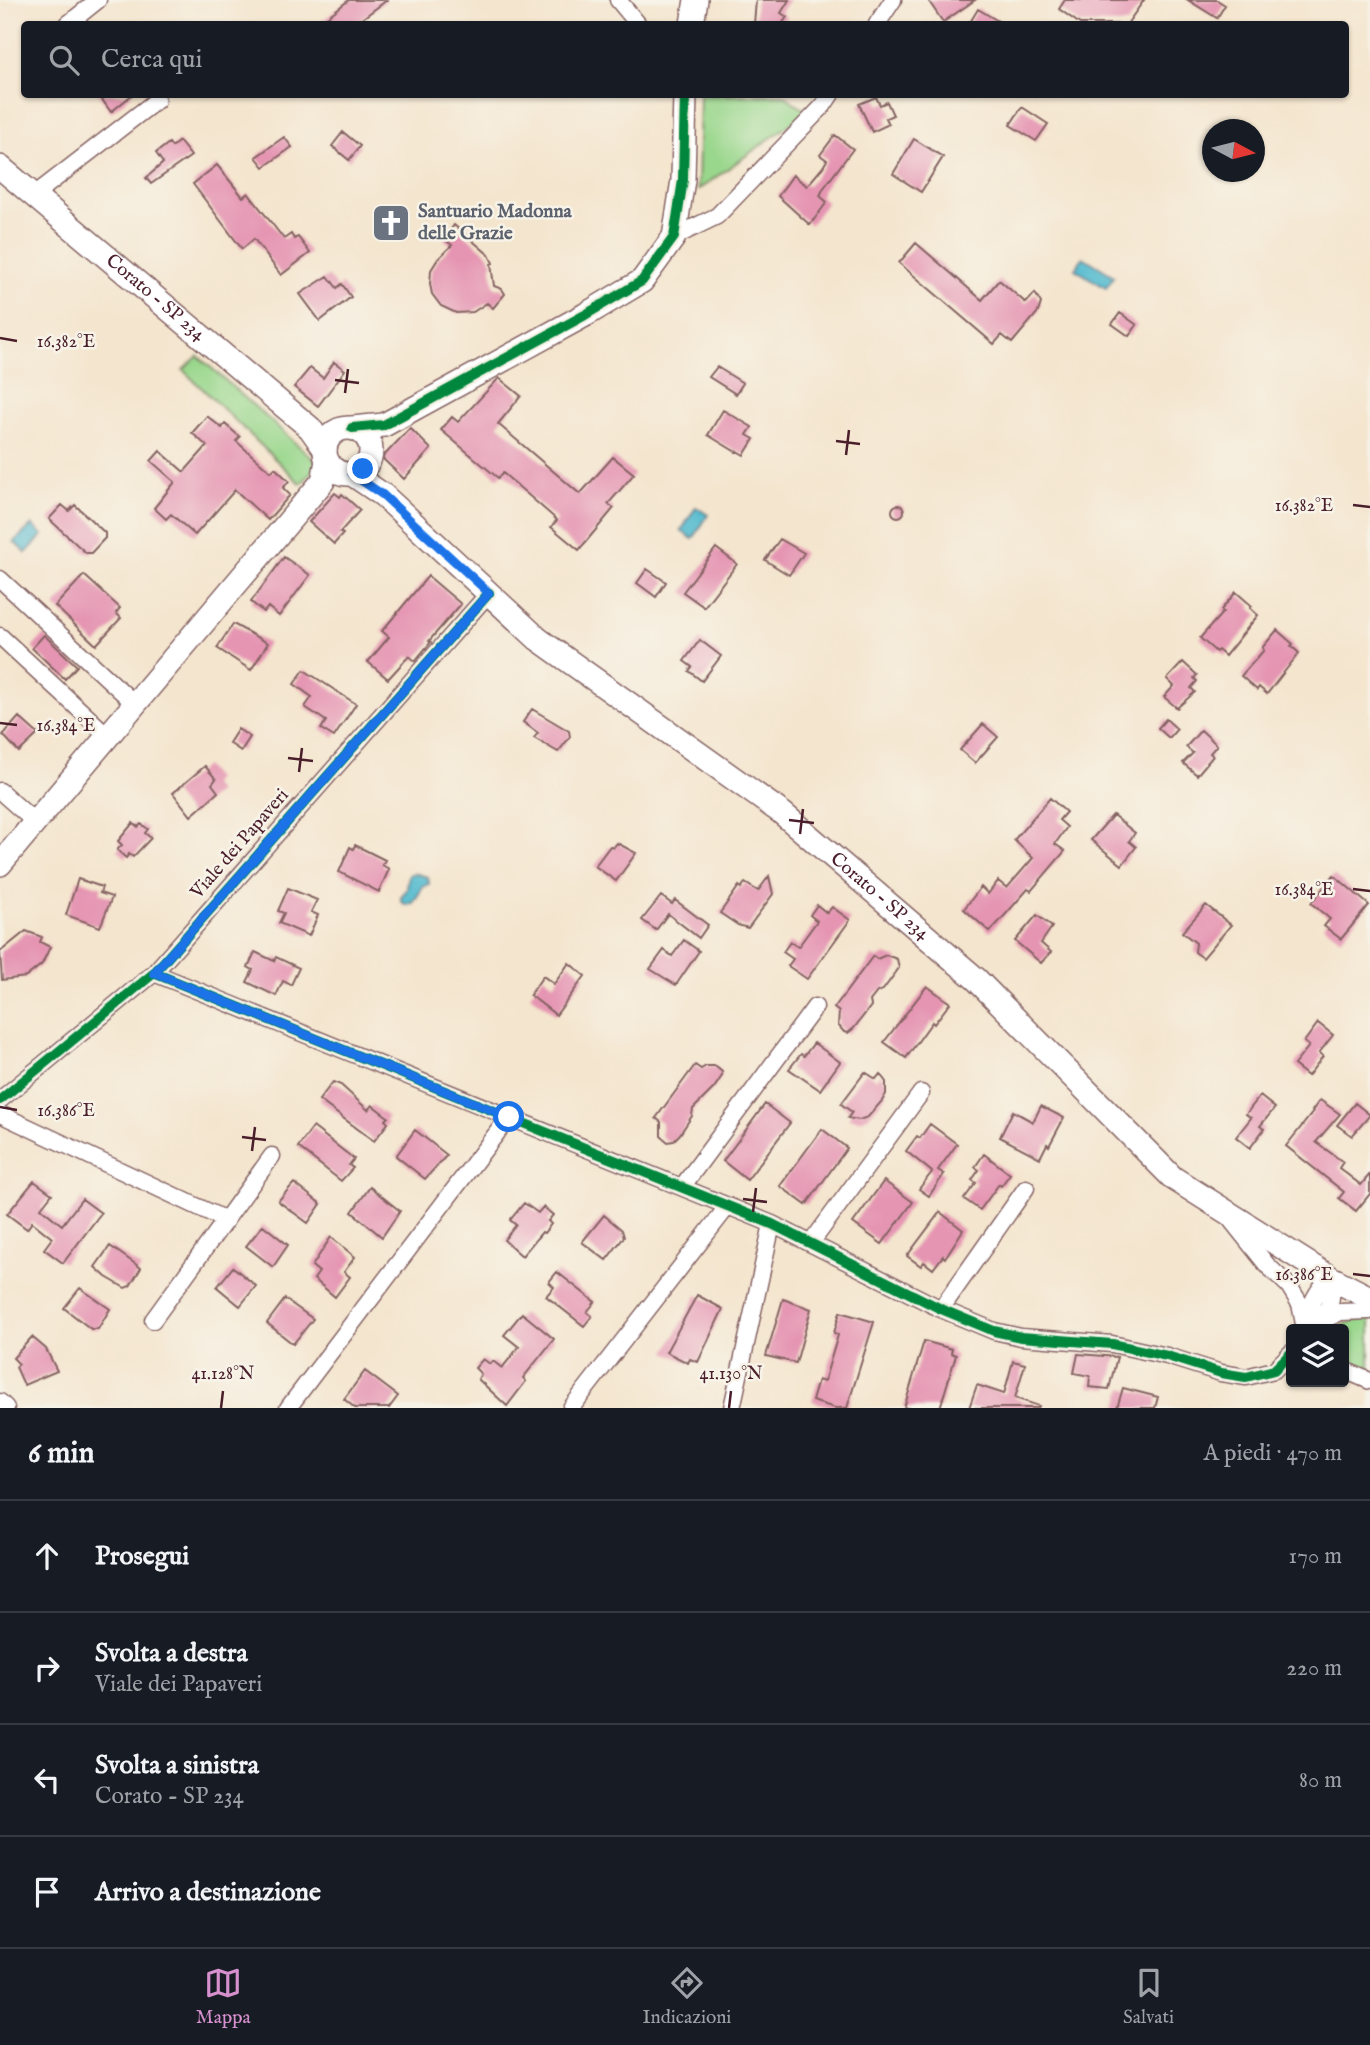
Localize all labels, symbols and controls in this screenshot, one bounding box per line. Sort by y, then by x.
search box [21,21,1349,98]
icon: search [45,41,83,79]
text: Cerca qui [101,43,202,76]
north arrow [1202,119,1265,182]
place label: Santuario Madonna delle Grazie [418,200,573,246]
church icon: Santuario Madonna delle Grazie [370,202,412,244]
street label: Corato - SP 234 [100,249,211,347]
text: 16.382°E [37,331,95,354]
route end [347,453,378,484]
text: 16.382°E [1275,495,1333,518]
text: 16.384°E [37,715,95,738]
street label: Viale dei Papaveri [185,784,294,905]
street label: Corato - SP 234 [825,847,935,946]
text: 16.384°E [1275,879,1333,902]
text: 16.386°E [37,1100,95,1123]
route start [493,1101,524,1132]
text: 16.386°E [1275,1264,1333,1287]
map controls [1286,1324,1349,1387]
button: layers [1286,1324,1349,1387]
text: 41.128°N [192,1363,255,1386]
text: 41.130°N [700,1363,763,1386]
text: 6 min [28,1435,94,1473]
text: A piedi · 470 m [1204,1439,1342,1468]
icon: ahead [28,1537,66,1575]
text: Prosegui [95,1540,189,1573]
text: 170 m [1289,1542,1342,1571]
text: Svolta a destra [95,1637,248,1670]
icon: right [28,1649,66,1687]
text: 220 m [1286,1654,1342,1683]
text: Viale dei Papaveri [95,1670,262,1699]
text: Svolta a sinistra [95,1749,259,1782]
icon: left [28,1761,66,1799]
text: 80 m [1299,1766,1342,1795]
text: Corato - SP 234 [95,1782,244,1811]
icon: arrive [28,1873,66,1911]
text: Arrivo a destinazione [95,1876,321,1909]
tab: Mappa [196,1964,251,2030]
tab: Indicazioni [642,1964,731,2030]
tab: Salvati [1123,1964,1174,2030]

